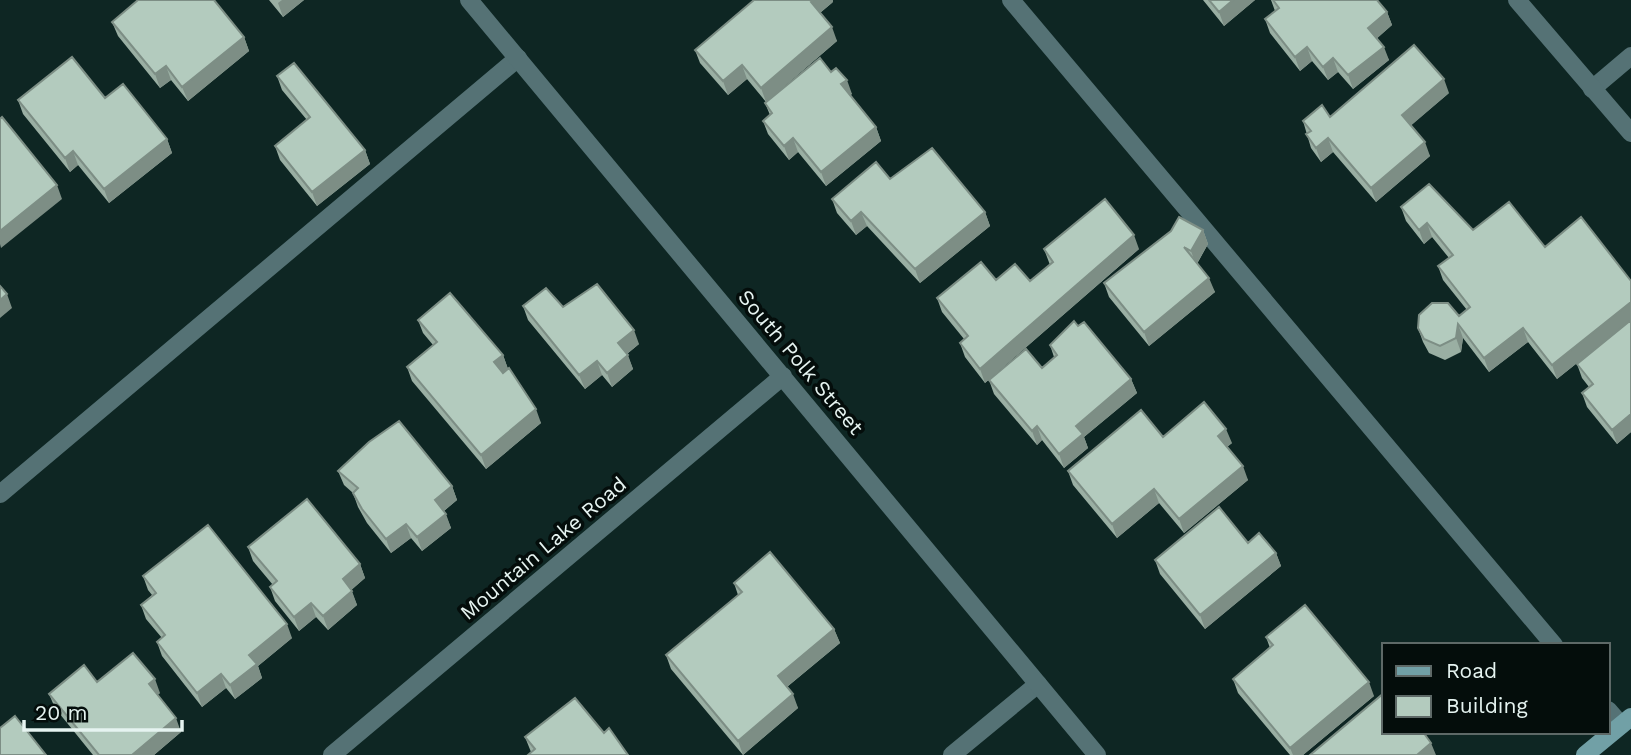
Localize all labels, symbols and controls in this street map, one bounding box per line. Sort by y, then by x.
street label: South Polk Street [733,284,869,440]
street label: Mountain Lake Road [455,471,631,625]
legend [1382,643,1610,734]
text: Road [1446,658,1497,683]
scale bar [24,688,182,732]
text: Building [1446,693,1528,718]
text: 20 m [35,700,87,725]

